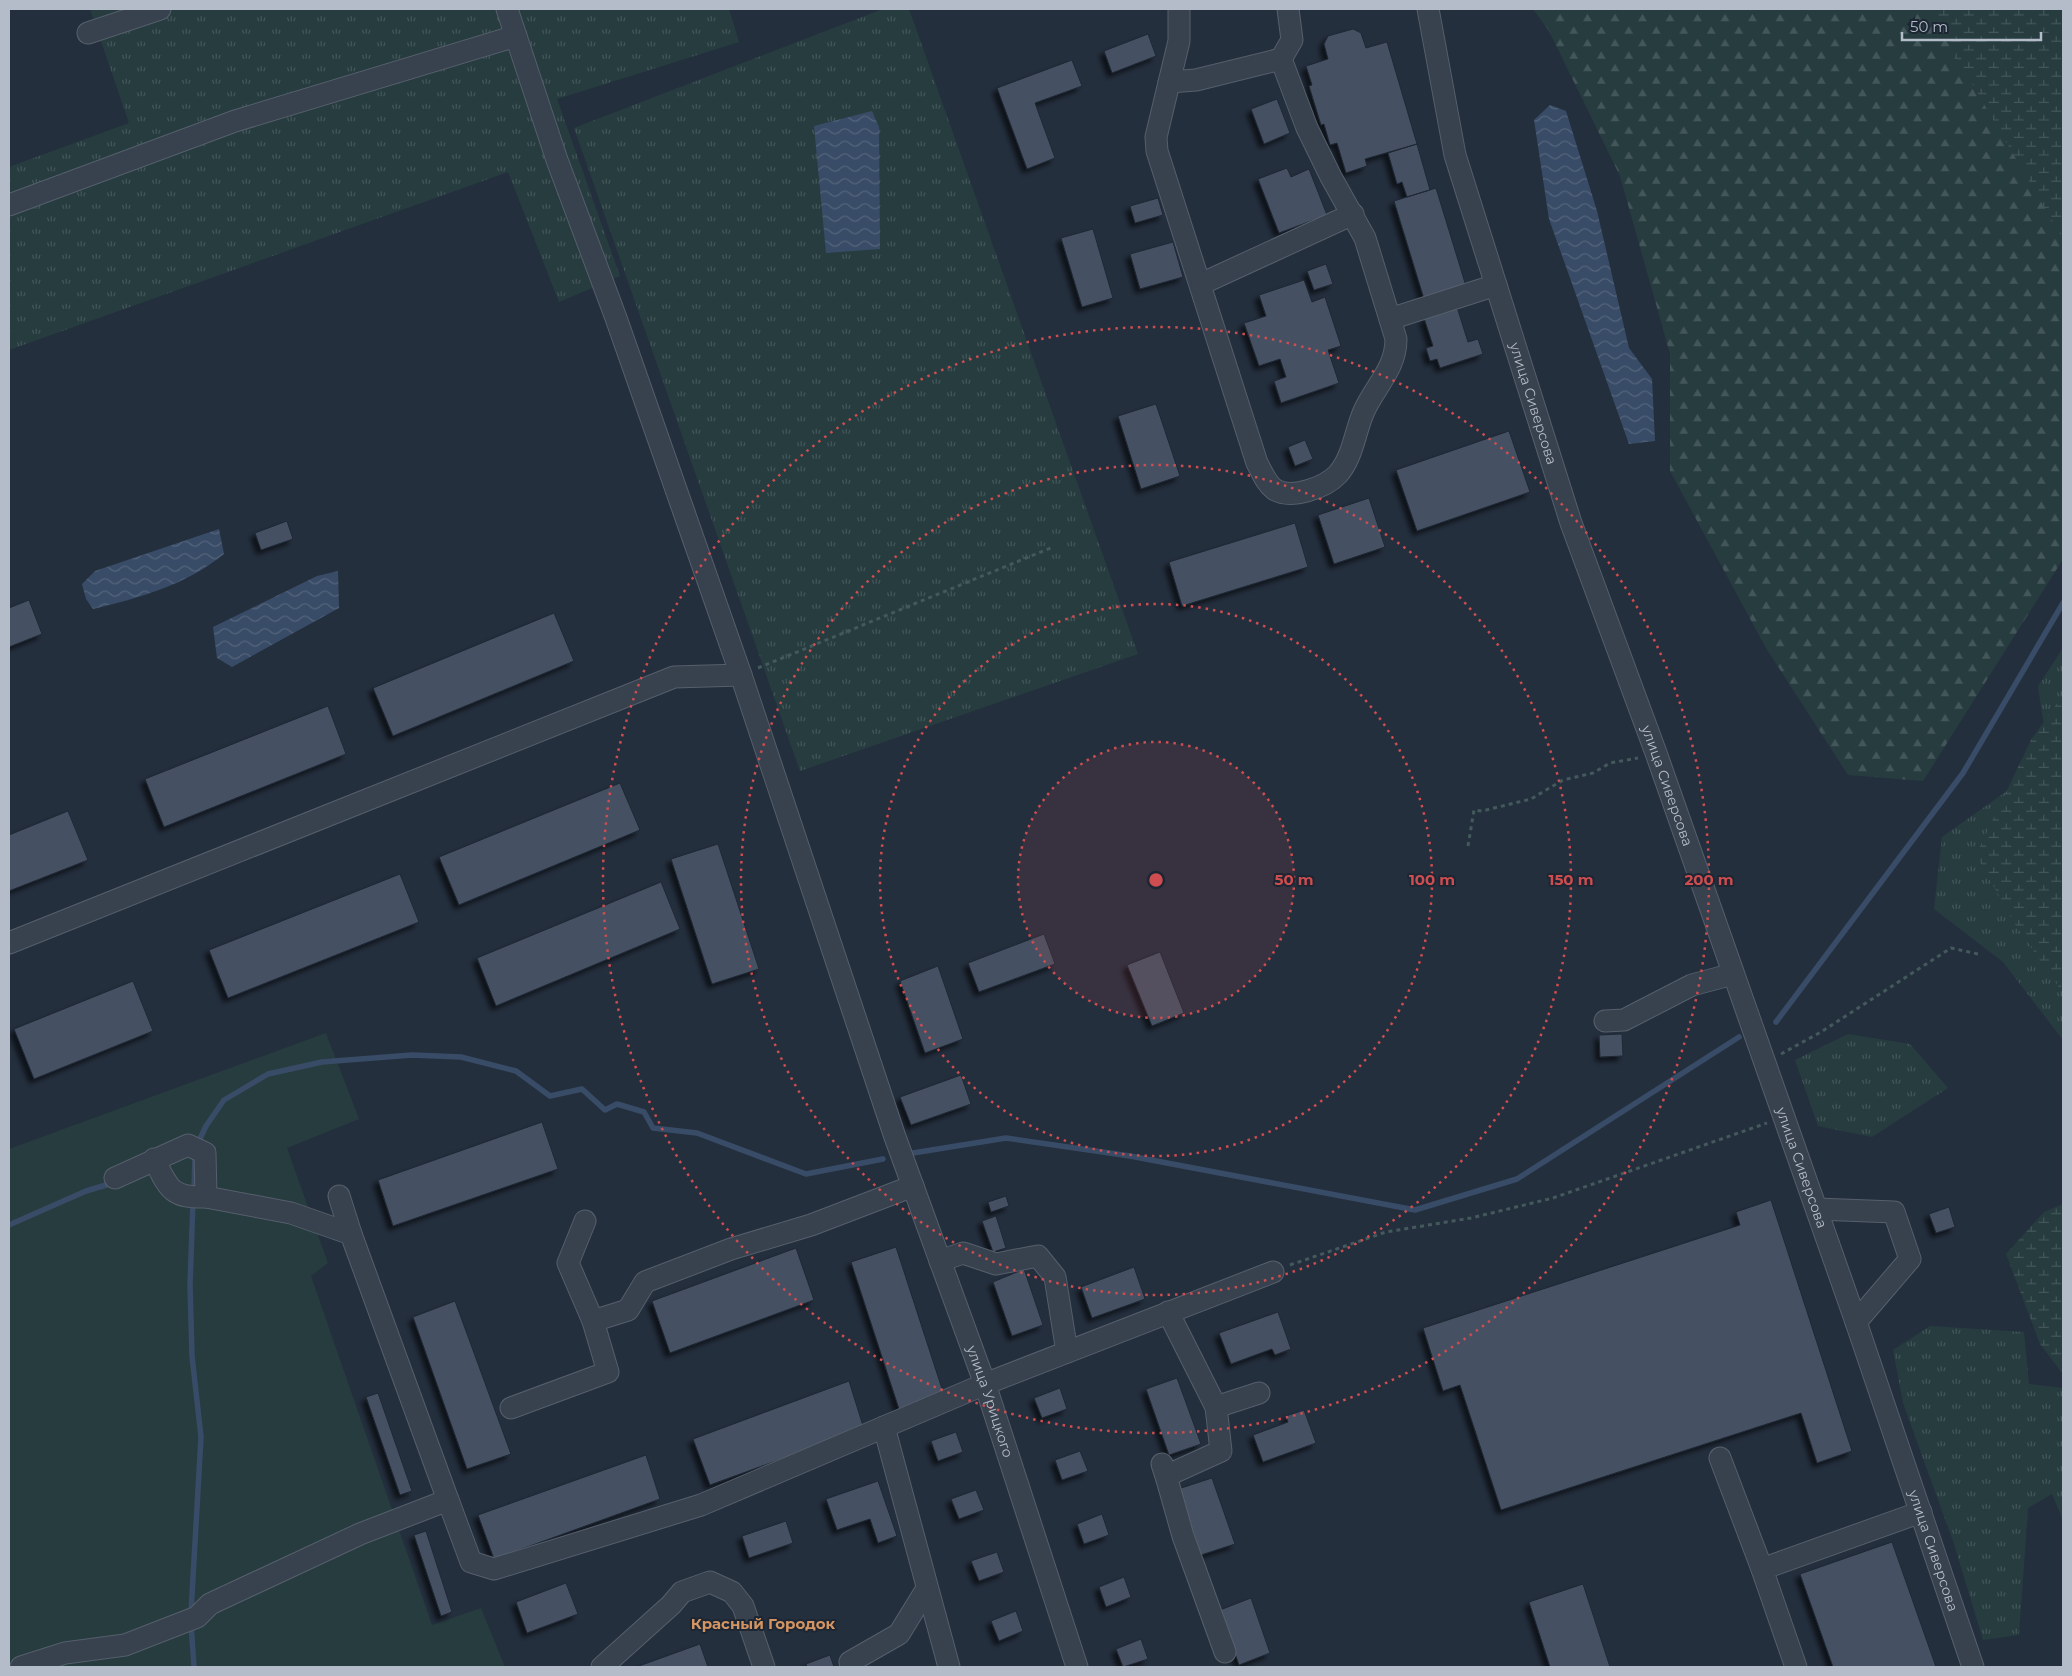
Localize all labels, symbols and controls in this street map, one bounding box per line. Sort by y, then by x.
scale bar [1902,10,2041,42]
text: 50 m [1910,17,1948,36]
street label: улица Сиверсова [1505,339,1561,467]
street label: улица Сиверсова [1637,722,1697,849]
text: 50 m [1274,870,1314,889]
text: 100 m [1409,870,1455,889]
text: 150 m [1549,870,1593,889]
text: 200 m [1684,870,1734,889]
centre of rings [1147,871,1165,889]
street label: улица Сиверсова [1772,1104,1831,1231]
street label: улица Урицкого [962,1342,1017,1460]
street label: улица Сиверсова [1904,1486,1962,1614]
district label: Красный Городок [691,1614,836,1633]

